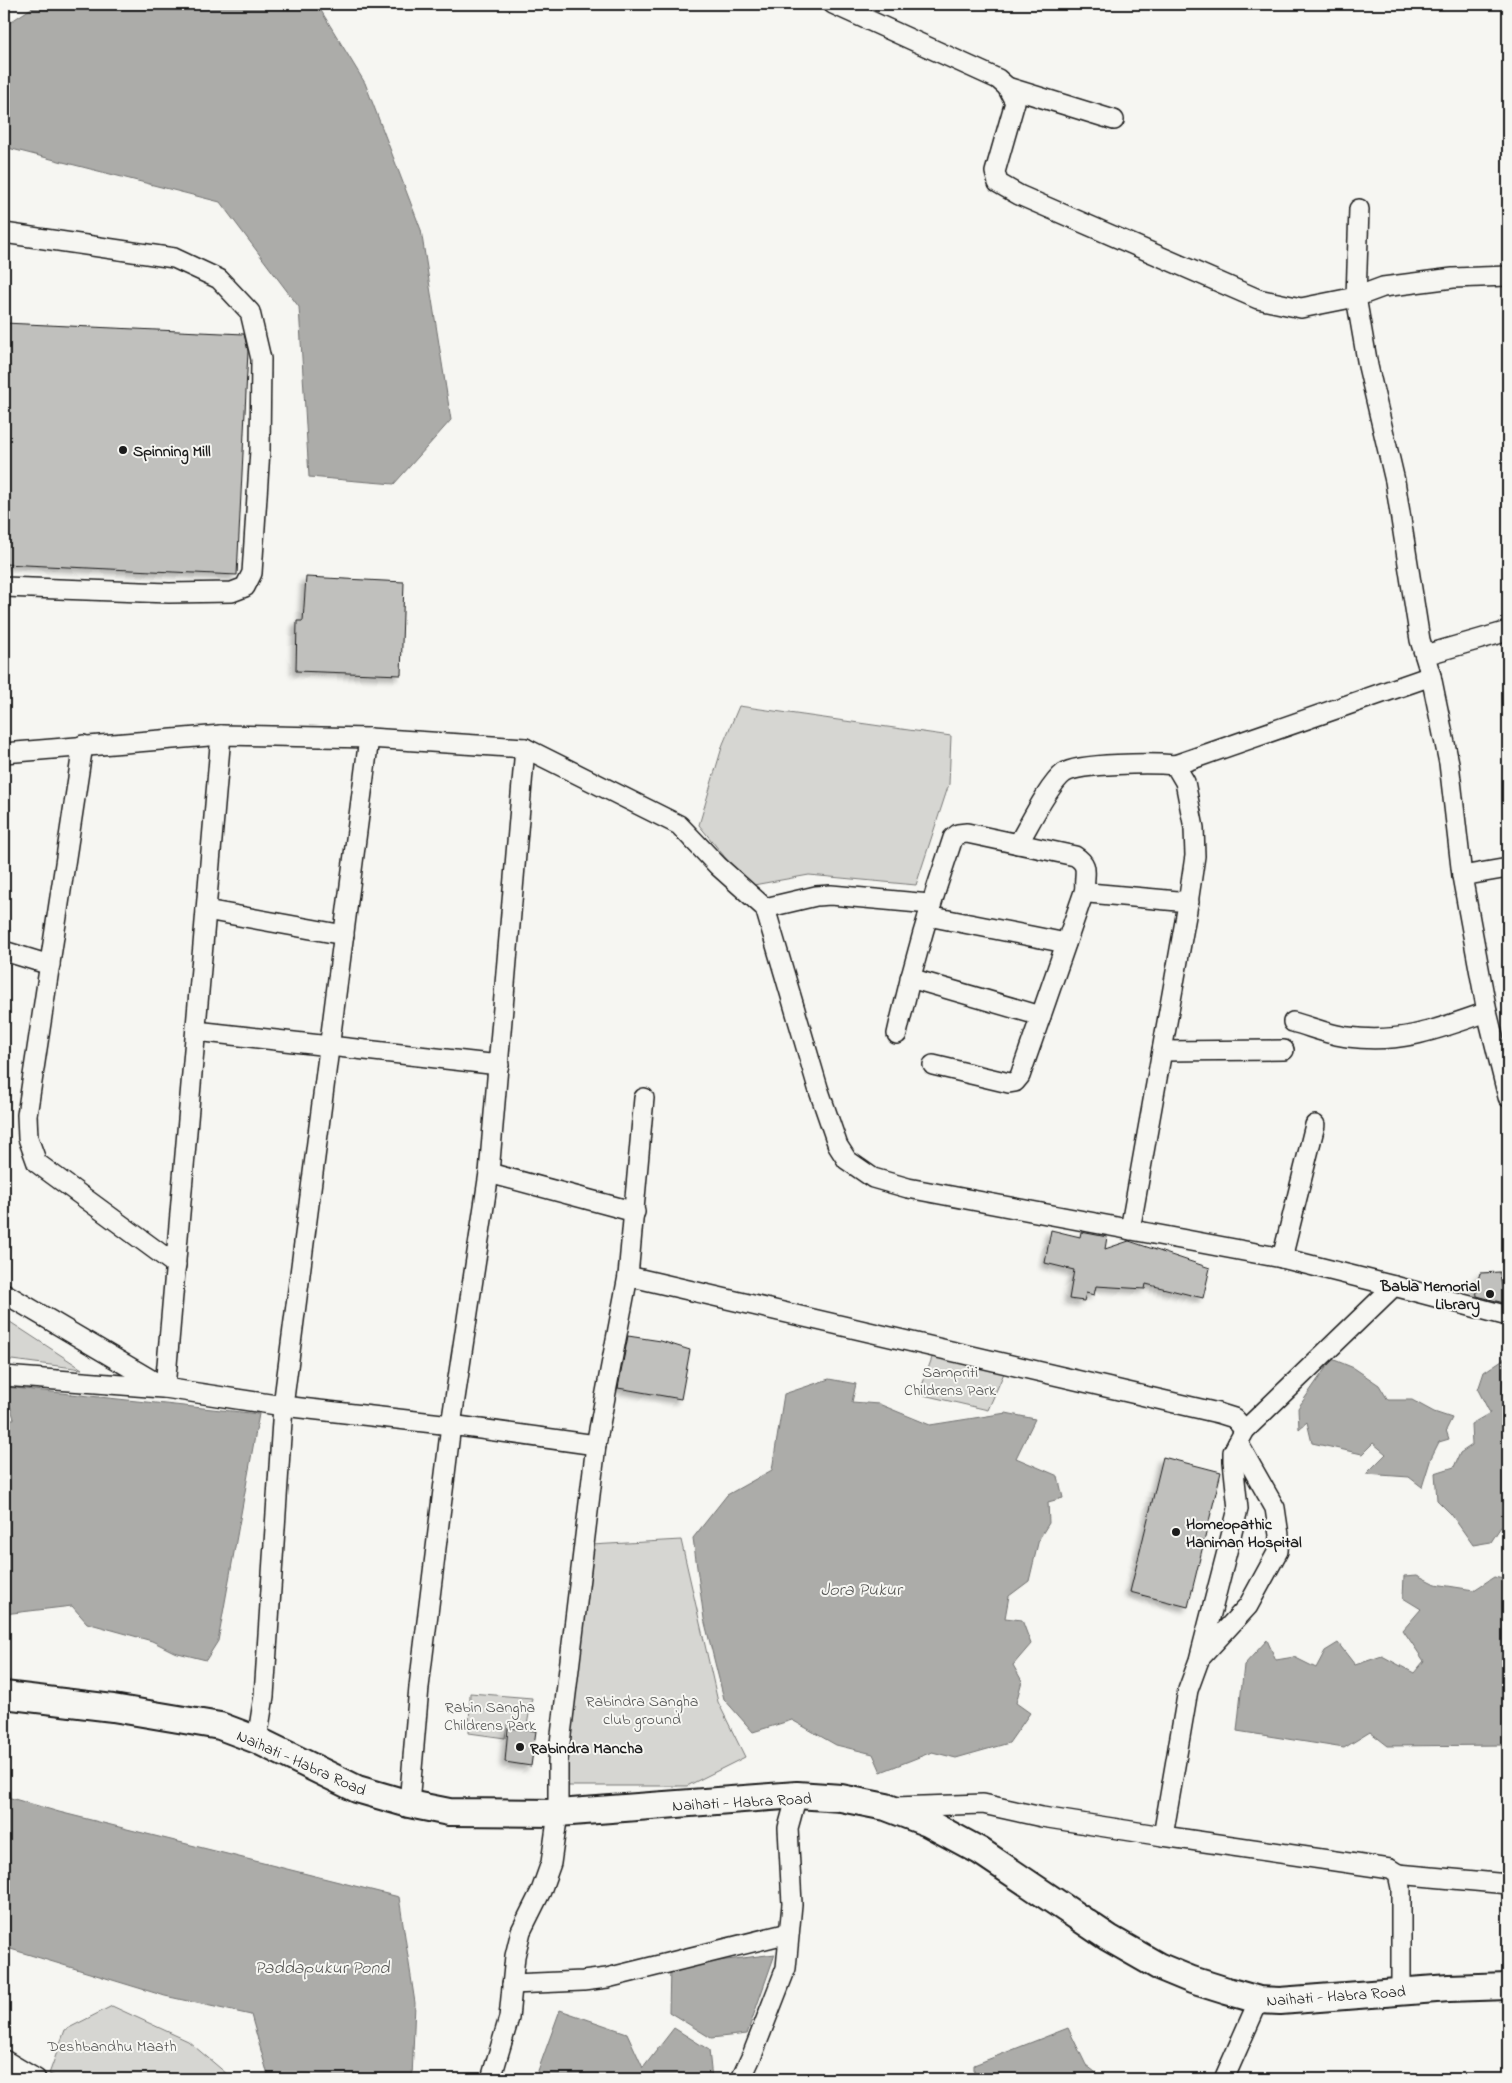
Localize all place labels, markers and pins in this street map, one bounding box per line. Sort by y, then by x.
place label: Spinning Mill [133,440,211,465]
marker: Spinning Mill [117,444,129,456]
place label: Babla Memorial Library [1380,1275,1480,1318]
marker: Babla Memorial Library [1484,1288,1496,1300]
place label: Homeopathic Haniman Hospital [1186,1513,1302,1555]
marker: Homeopathic Haniman Hospital [1170,1526,1182,1538]
place label: Rabindra Mancha [529,1737,643,1761]
marker: Rabindra Mancha [514,1741,526,1753]

